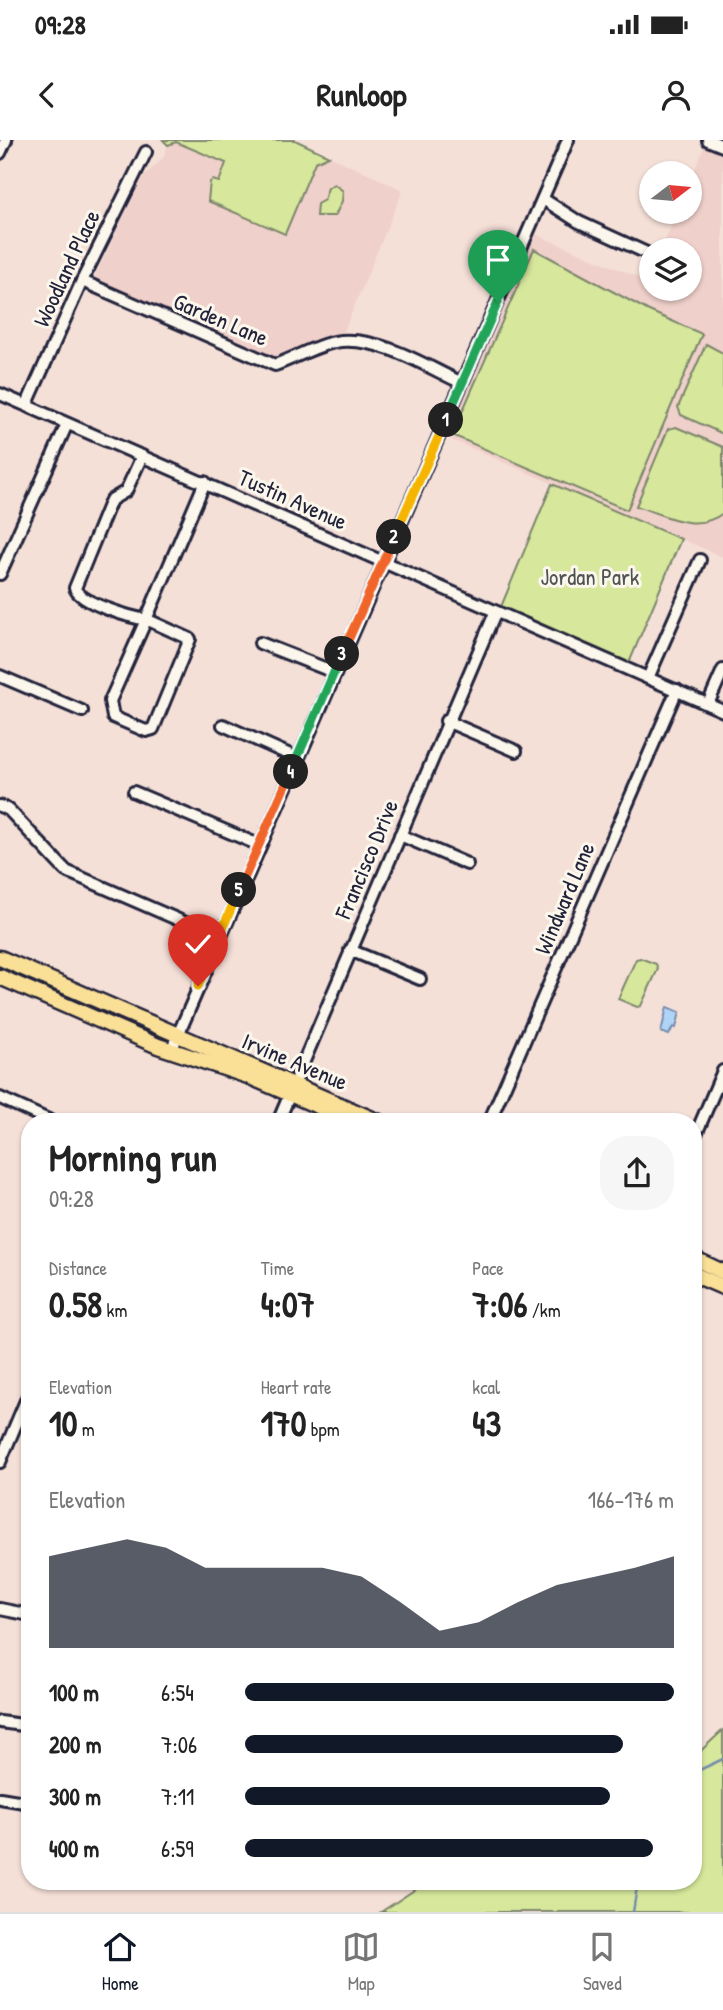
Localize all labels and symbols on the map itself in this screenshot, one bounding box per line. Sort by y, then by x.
north arrow [639,161,702,224]
street label: Woodland Place [25,204,107,332]
pin [468,230,528,302]
street label: Garden Lane [169,285,273,353]
pin: 1 [428,402,464,438]
street label: Tustin Avenue [234,461,352,537]
pin: 2 [376,520,412,554]
park label: Jordan Park [541,561,640,592]
pin: 3 [324,636,360,672]
pin: 4 [274,754,308,790]
street label: Francisco Drive [327,795,405,924]
street label: Windward Lane [527,837,601,959]
pin: 5 [222,872,256,908]
pin [168,914,228,986]
street label: Irvine Avenue [237,1025,353,1097]

